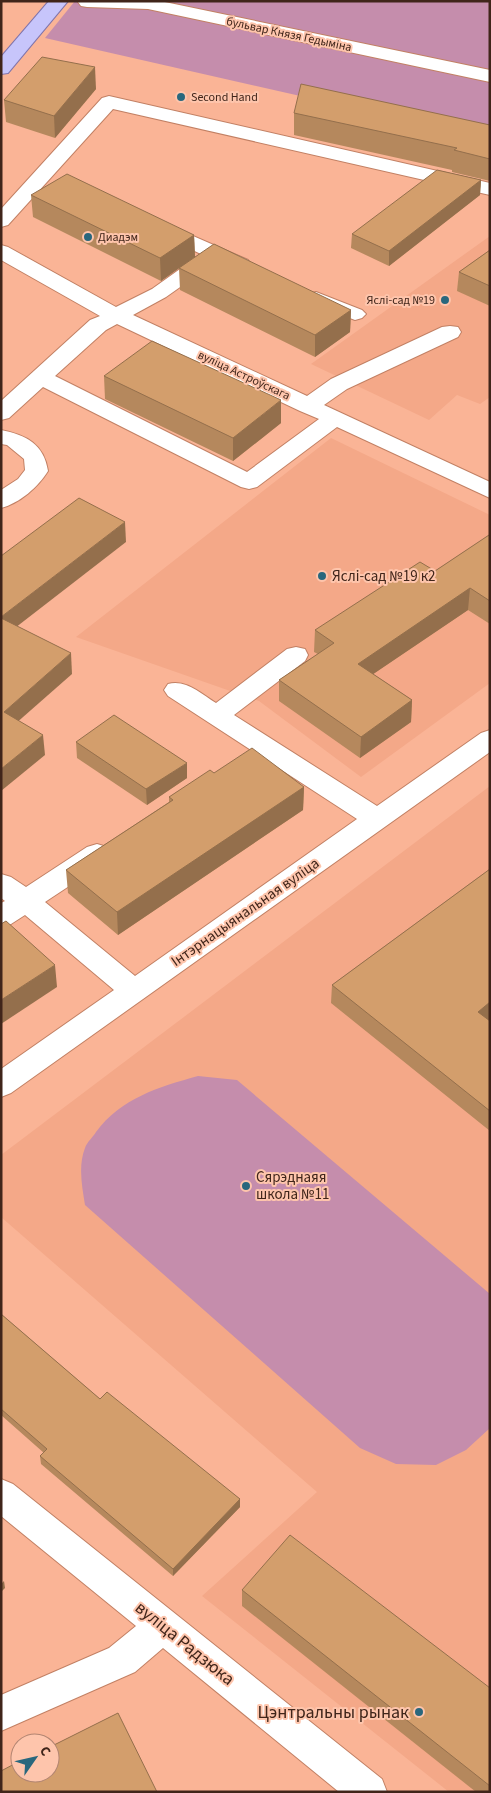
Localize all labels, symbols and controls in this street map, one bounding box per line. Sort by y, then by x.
street label: бульвар Князя Гедыміна [225,13,353,56]
place label: Second Hand [191,89,258,106]
marker: Second Hand [175,91,187,103]
place label: Диадэм [98,229,138,246]
marker: Диадэм [82,231,94,243]
place label: Яслі-сад №19 [366,292,435,309]
marker: Яслі-сад №19 [439,294,451,306]
street label: вуліца Астроўскага [195,347,293,404]
place label: Яслі-сад №19 к2 [332,566,436,587]
marker: Яслі-сад №19 к2 [316,570,328,582]
street label: Інтэрнацыянальная вуліца [167,853,324,972]
place label: Сярэднаяя школа №11 [256,1167,329,1205]
marker: Сярэднаяя школа №11 [240,1180,252,1192]
street label: вуліца Радзюка [130,1595,240,1691]
place label: Цэнтральны рынак [257,1700,409,1725]
marker: Цэнтральны рынак [413,1706,425,1718]
north arrow [10,1733,60,1783]
text: С [34,1742,56,1760]

